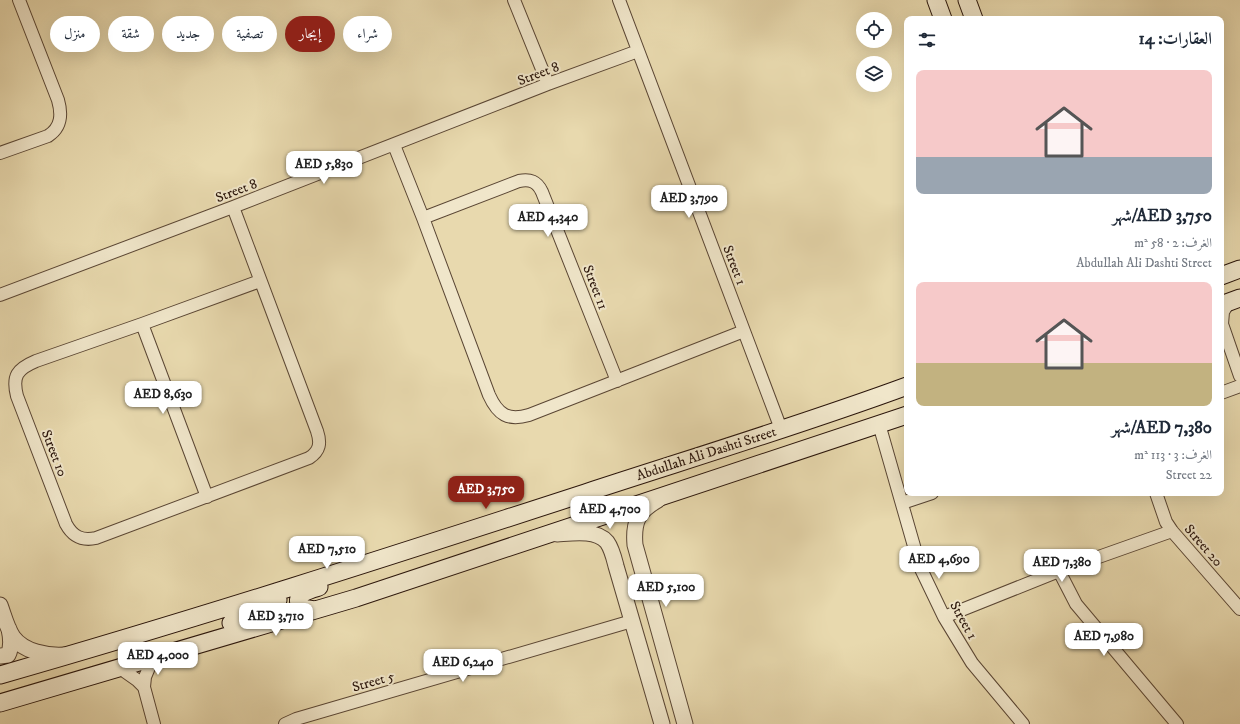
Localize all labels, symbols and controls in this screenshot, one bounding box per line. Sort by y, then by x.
map controls [856,12,892,92]
button: locate [856,12,892,48]
chip: منزل [50,16,100,52]
chip: شقة [108,16,154,52]
chip: جديد [162,16,214,52]
chip: تصفية [222,16,277,52]
chip: إيجار [285,16,335,52]
chip: شراء [343,16,392,52]
text: العقارات: 14 [1138,28,1212,50]
icon: filters [916,29,938,51]
button: layers [856,56,892,92]
street label: Street 8 [515,58,562,90]
icon: home [1028,96,1100,168]
pin: AED 5,830 [278,151,370,185]
text: AED 5,830 [295,156,353,172]
street label: Street 8 [213,175,260,207]
pin: AED 3,790 [643,185,735,219]
text: AED 3,790 [660,190,718,206]
pin: AED 4,340 [502,204,594,238]
text: AED 3,750/شهر [1112,205,1212,227]
text: AED 4,340 [518,209,578,225]
text: الغرف: 2 · 58 m² [1134,235,1212,251]
street label: Street 1 [718,243,750,288]
text: Abdullah Ali Dashti Street [1076,255,1212,271]
street label: Street 11 [578,262,612,312]
icon: home [1028,308,1100,380]
pin: AED 8,630 [117,381,209,415]
text: AED 8,630 [134,386,192,402]
text: AED 7,380/شهر [1111,417,1212,439]
street label: Abdullah Ali Dashti Street [634,423,779,485]
street label: Street 10 [37,427,71,479]
text: الغرف: 3 · 113 m² [1134,447,1212,463]
text: Street 22 [1166,467,1212,483]
pin: AED 3,750 [440,476,532,510]
text: AED 3,750 [457,481,515,497]
pin: AED 4,700 [564,496,656,530]
text: AED 4,700 [579,501,641,517]
street label: Street 20 [1180,521,1227,571]
pin: AED 7,510 [281,536,373,570]
text: AED 7,510 [298,541,356,557]
pin: AED 4,690 [893,546,985,580]
pin: AED 7,380 [1016,549,1108,583]
text: AED 4,690 [908,551,970,567]
text: AED 7,380 [1033,554,1091,570]
pin: AED 5,100 [620,574,712,608]
text: AED 5,100 [637,579,695,595]
street label: Street 1 [945,598,981,643]
pin: AED 3,710 [230,603,322,637]
text: AED 3,710 [248,608,304,624]
pin: AED 7,980 [1058,623,1150,657]
text: AED 7,980 [1074,628,1134,644]
pin: AED 4,000 [112,642,204,676]
text: AED 4,000 [127,647,189,663]
pin: AED 6,240 [417,649,509,683]
text: AED 6,240 [432,654,494,670]
street label: Street 5 [350,667,396,697]

